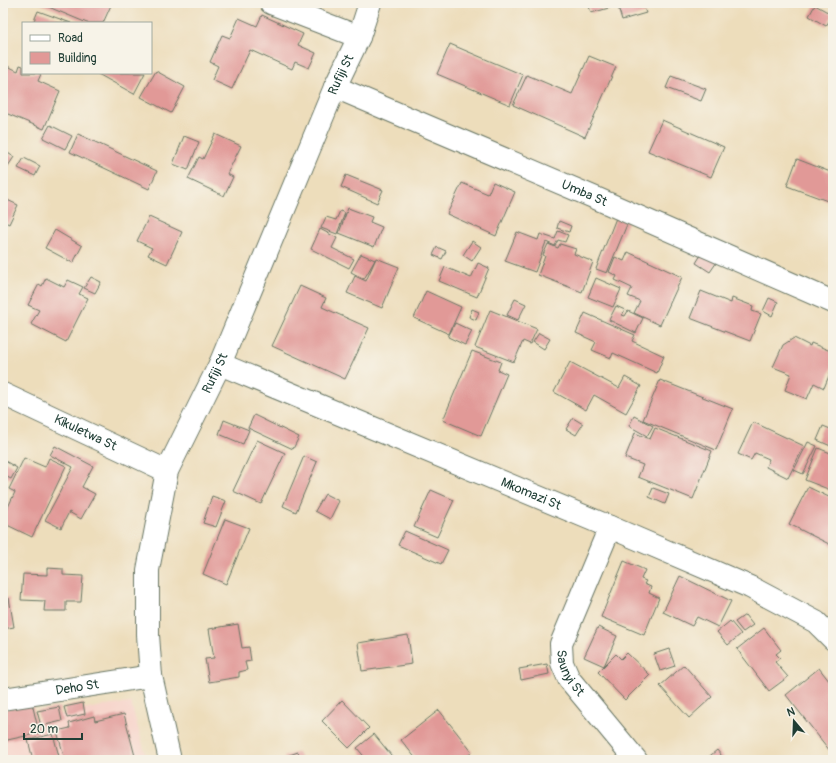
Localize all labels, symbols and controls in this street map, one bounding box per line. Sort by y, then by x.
legend [22,22,152,74]
text: Road [58,31,83,46]
text: Building [58,51,97,66]
street label: Rufiji St [325,51,358,97]
street label: Umba St [559,176,610,210]
street label: Rufiji St [199,350,232,396]
street label: Kikuletwa St [51,411,120,455]
street label: Mkomazi St [498,474,564,514]
street label: Saunyi St [553,649,588,700]
street label: Deho St [54,676,100,699]
north arrow [774,701,814,741]
text: N [785,704,797,719]
scale bar [24,715,82,741]
text: 20 m [30,722,59,737]

